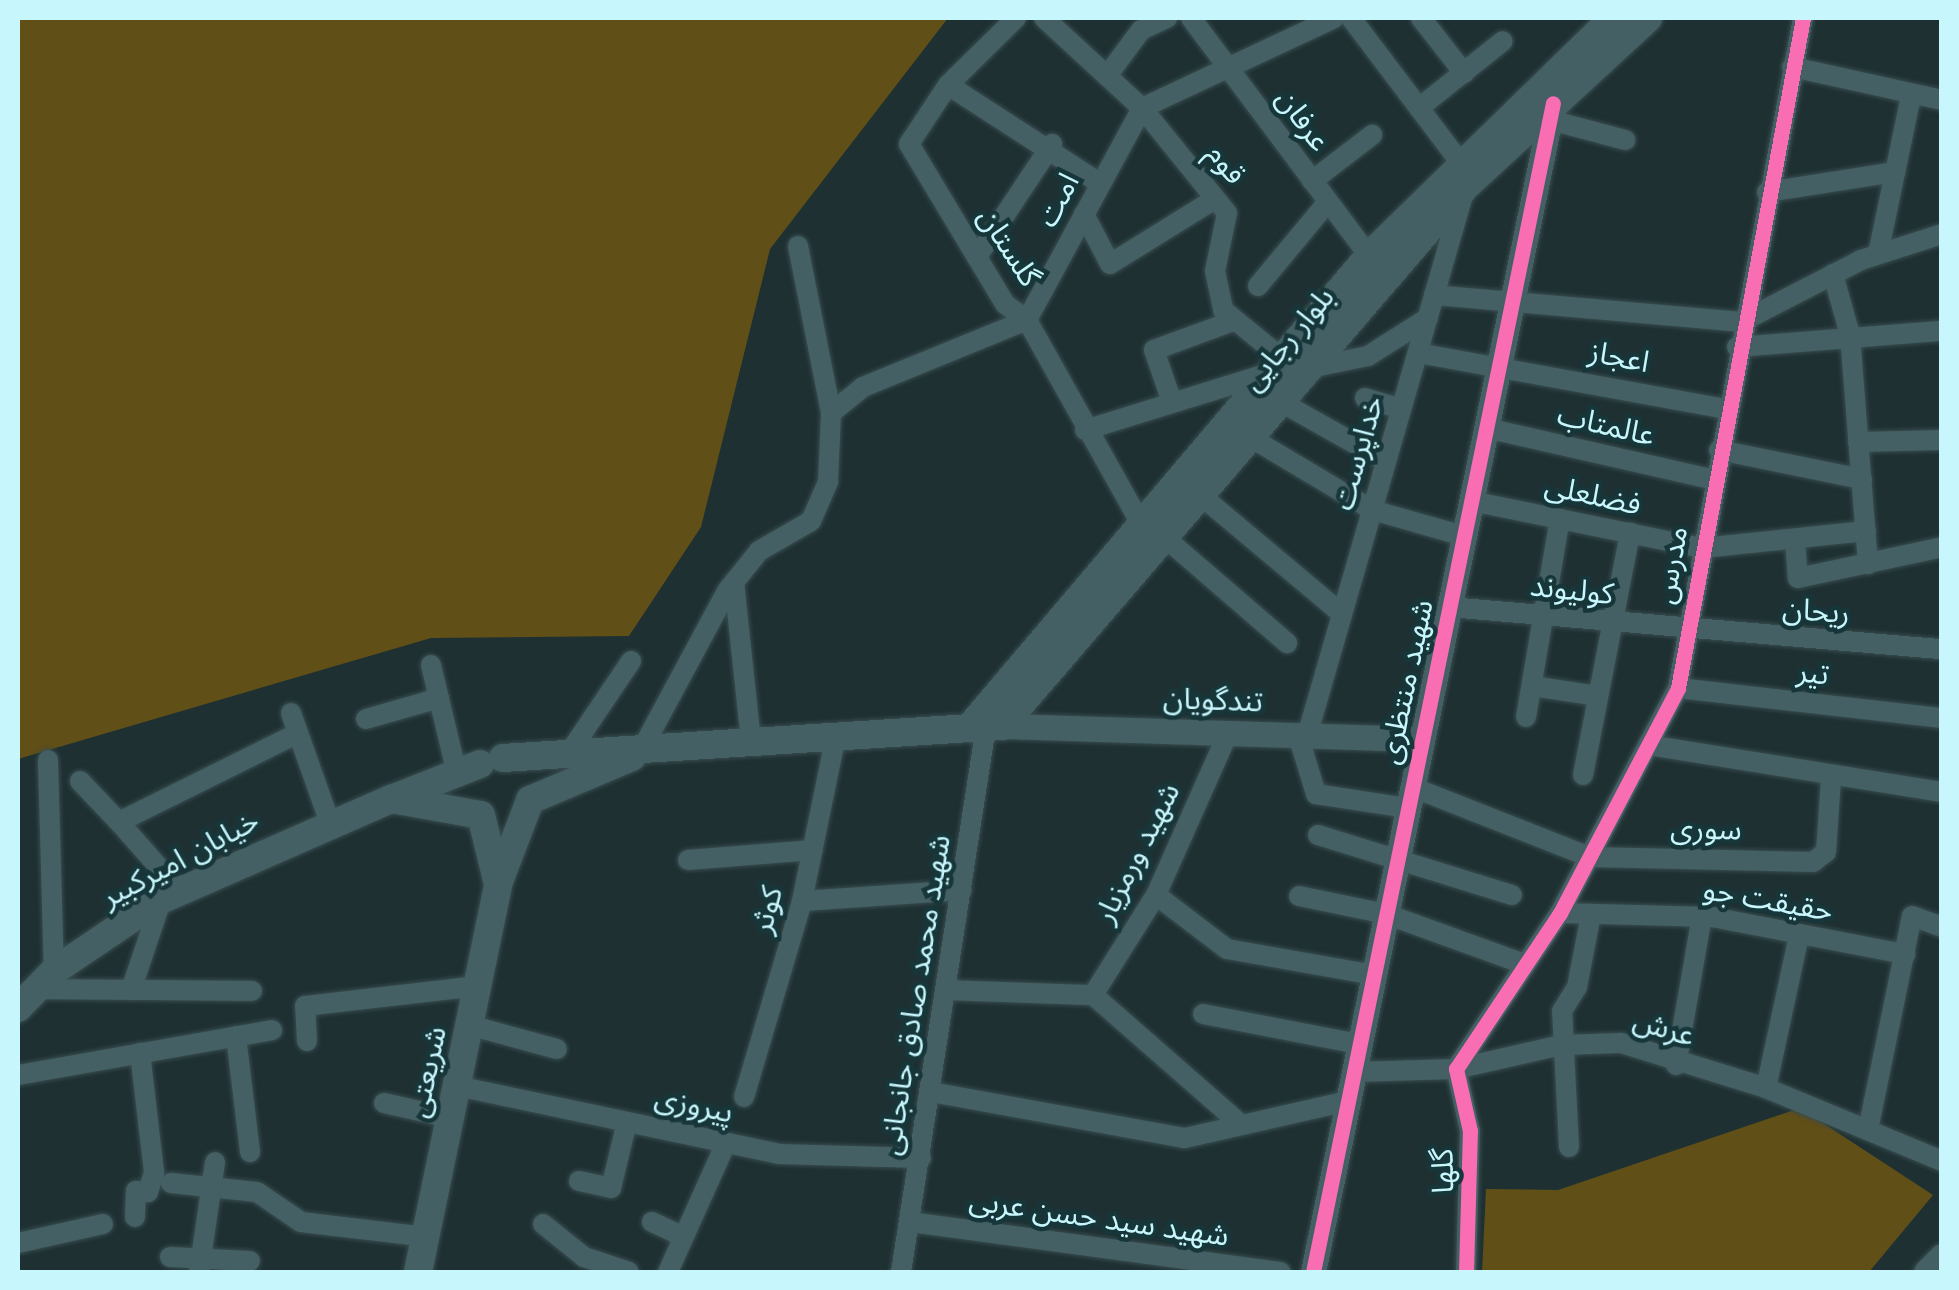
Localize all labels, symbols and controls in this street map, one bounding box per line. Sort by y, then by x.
street label: عرفان [1268,82,1338,158]
street label: قوم [1199,136,1253,192]
street label: امت [1029,167,1087,233]
street label: گلستان [970,201,1048,293]
street label: بلوار رجایی [1234,280,1342,398]
street label: اعجاز [1586,334,1652,380]
street label: خداپرست [1325,392,1391,514]
street label: عالمتاب [1554,396,1658,454]
street label: فضلعلی [1542,467,1644,523]
street label: مدرس [1646,523,1696,607]
street label: کولیوند [1528,568,1616,612]
street label: ریحان [1781,591,1851,631]
street label: شهید منتظری [1371,597,1441,767]
street label: تیر [1795,653,1831,693]
street label: تندگویان [1162,680,1264,720]
street label: شهید ورمزیار [1086,777,1188,929]
street label: خیابان امیرکبیر [95,802,265,916]
street label: سوری [1670,810,1742,848]
street label: شهید محمد صادق جانجانی [872,832,958,1158]
street label: حقیقت جو [1700,871,1836,929]
street label: کوثر [743,882,791,938]
street label: عرش [1629,1002,1699,1054]
street label: شریعتی [400,1023,454,1121]
street label: پیروزی [651,1079,737,1131]
street label: گلها [1425,1148,1461,1194]
street label: شهید سید حسن عربی [967,1182,1231,1254]

